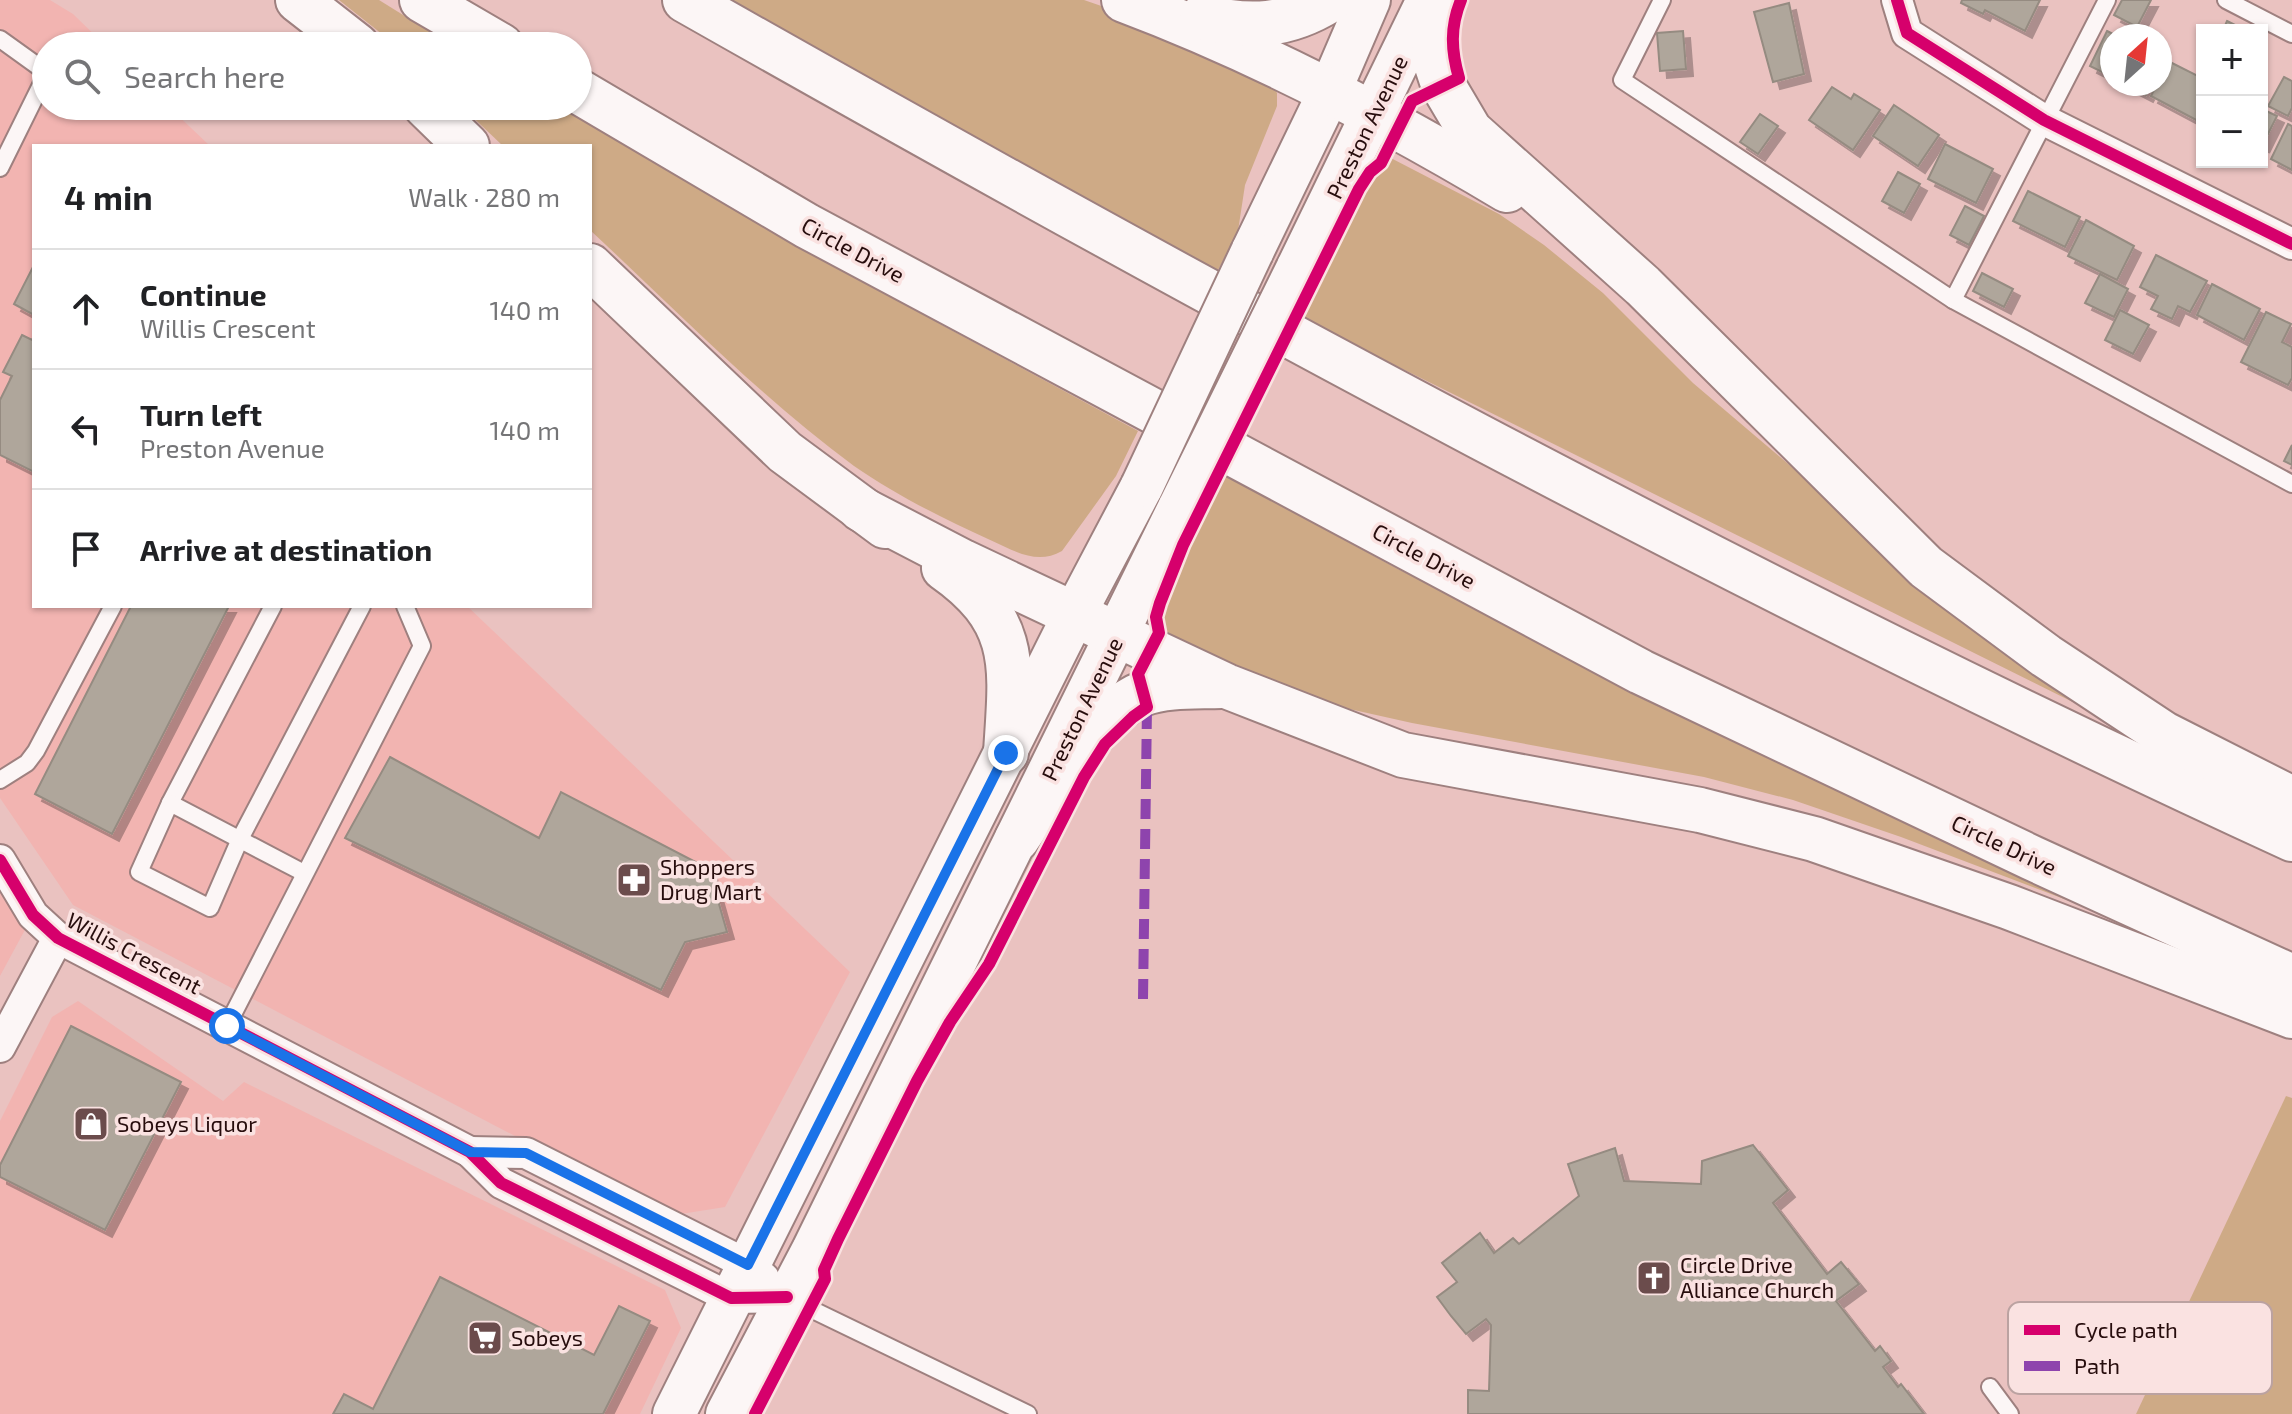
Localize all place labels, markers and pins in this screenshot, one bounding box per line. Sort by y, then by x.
place label: Shoppers Drug Mart [660,853,762,904]
pharmacy icon: Shoppers Drug Mart [615,861,653,899]
shop icon: Sobeys Liquor [72,1105,110,1143]
place label: Sobeys Liquor [117,1110,257,1136]
place label: Circle Drive Alliance Church [1680,1251,1834,1302]
church icon: Circle Drive Alliance Church [1635,1259,1673,1297]
supermarket icon: Sobeys [466,1319,504,1357]
place label: Sobeys [511,1324,583,1350]

